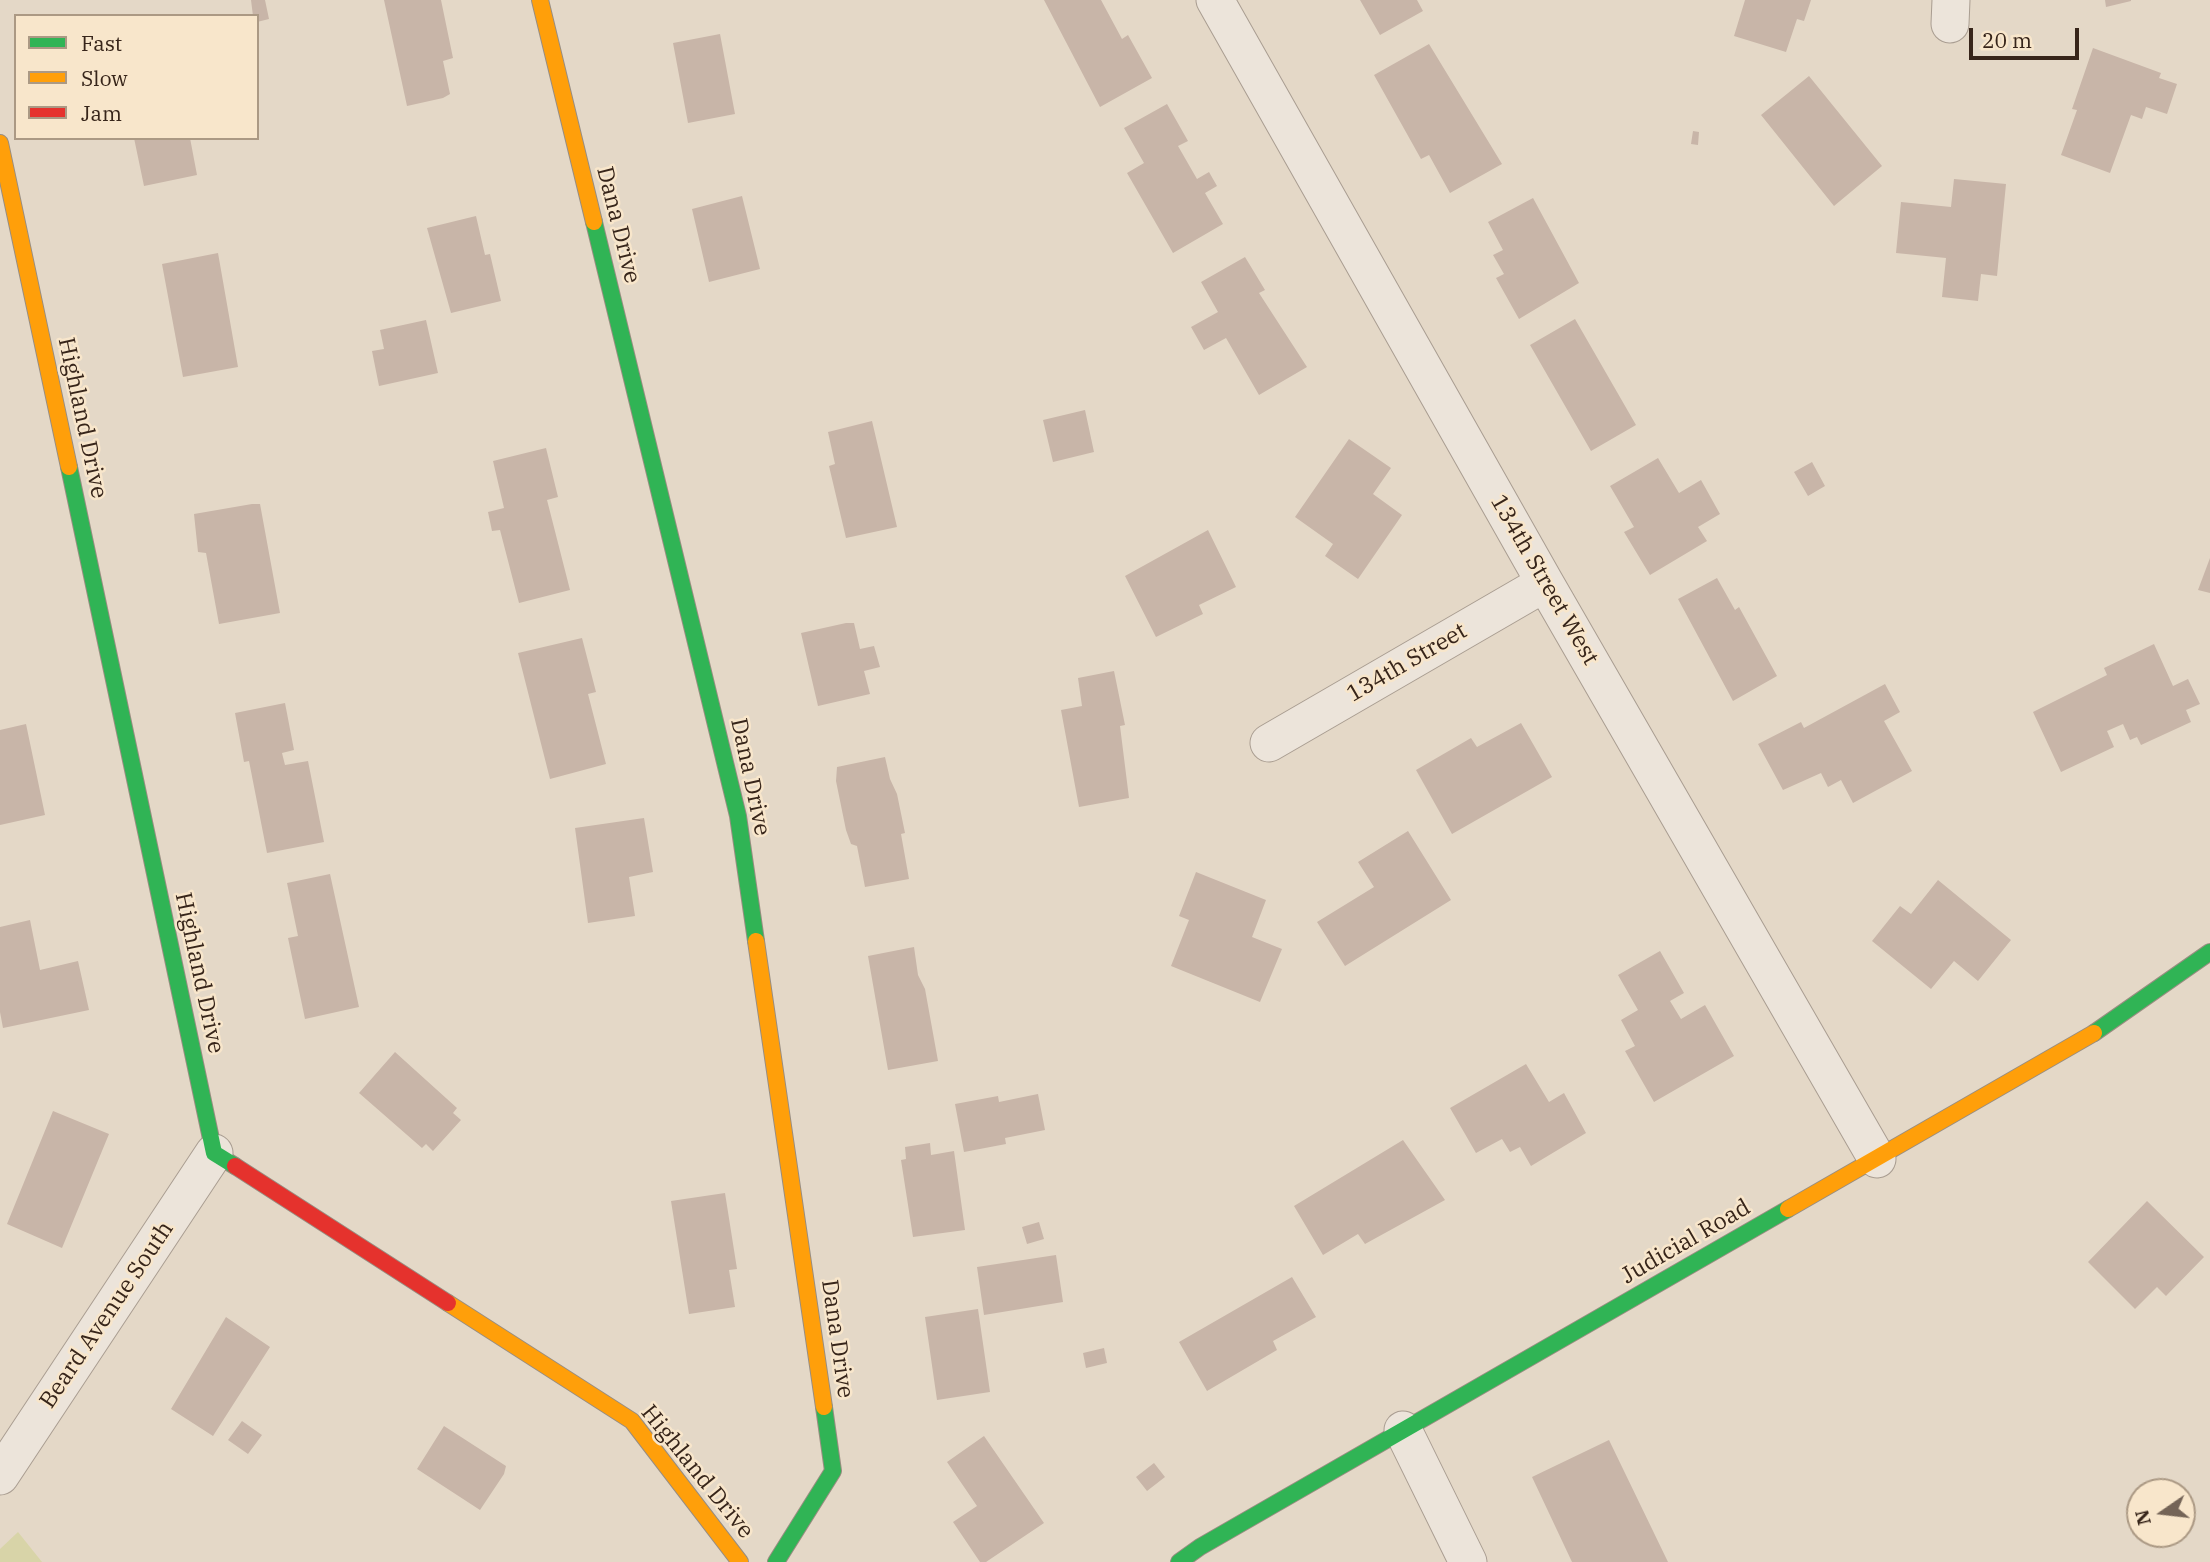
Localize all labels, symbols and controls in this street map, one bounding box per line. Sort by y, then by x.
legend [14,14,259,140]
scale bar [1972,14,2082,58]
text: 20 m [1982,26,2032,54]
text: Fast [81,29,122,57]
text: Slow [81,64,128,92]
text: Jam [81,99,122,127]
street label: Dana Drive [590,164,646,286]
street label: Highland Drive [51,335,113,501]
street label: 134th Street West [1484,490,1604,670]
street label: 134th Street [1342,618,1472,708]
street label: Dana Drive [724,716,776,838]
street label: Highland Drive [168,890,230,1056]
street label: Judicial Road [1616,1194,1756,1290]
street label: Beard Avenue South [34,1216,180,1414]
street label: Dana Drive [815,1278,859,1400]
street label: Highland Drive [635,1400,759,1544]
north arrow [2126,1478,2196,1548]
text: N [2129,1507,2156,1528]

